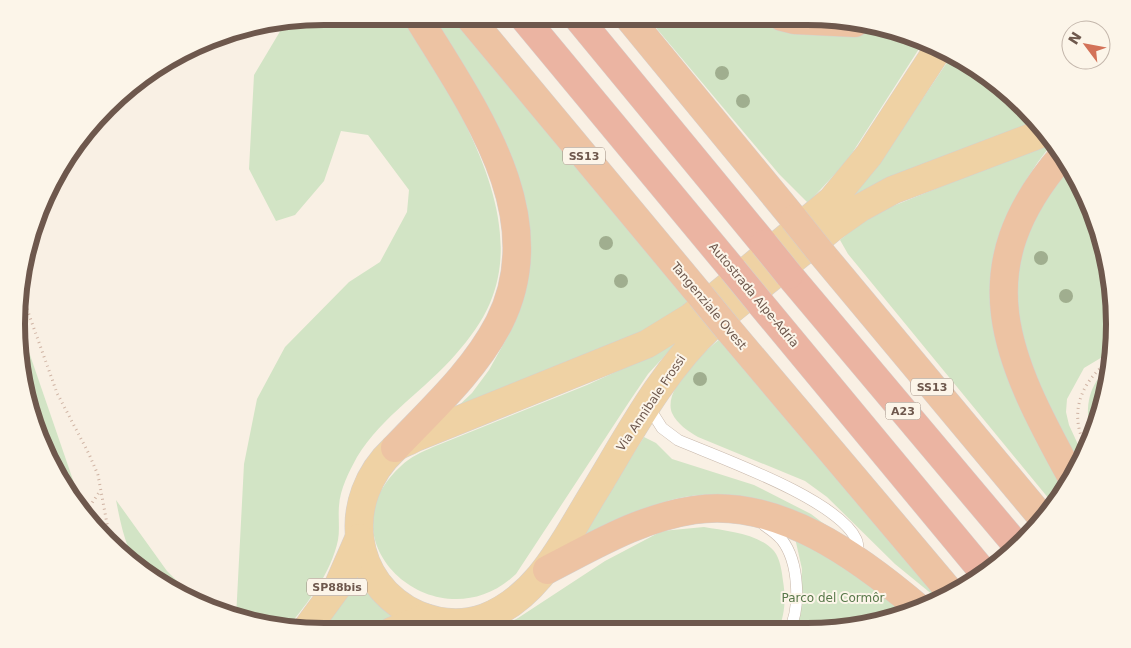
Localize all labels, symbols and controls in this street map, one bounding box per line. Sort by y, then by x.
north arrow [1061,20,1111,70]
text: N [1065,29,1085,47]
road number: SS13 [563,148,605,164]
street label: Autostrada Alpe-Adria [706,240,802,350]
street label: Tangenziale Ovest [668,259,750,353]
street label: Via Annibale Frossi [614,352,688,454]
road number: SS13 [911,378,953,396]
road number: A23 [886,402,920,420]
road number: SP88bis [307,578,367,596]
park label: Parco del Cormôr [781,591,885,605]

